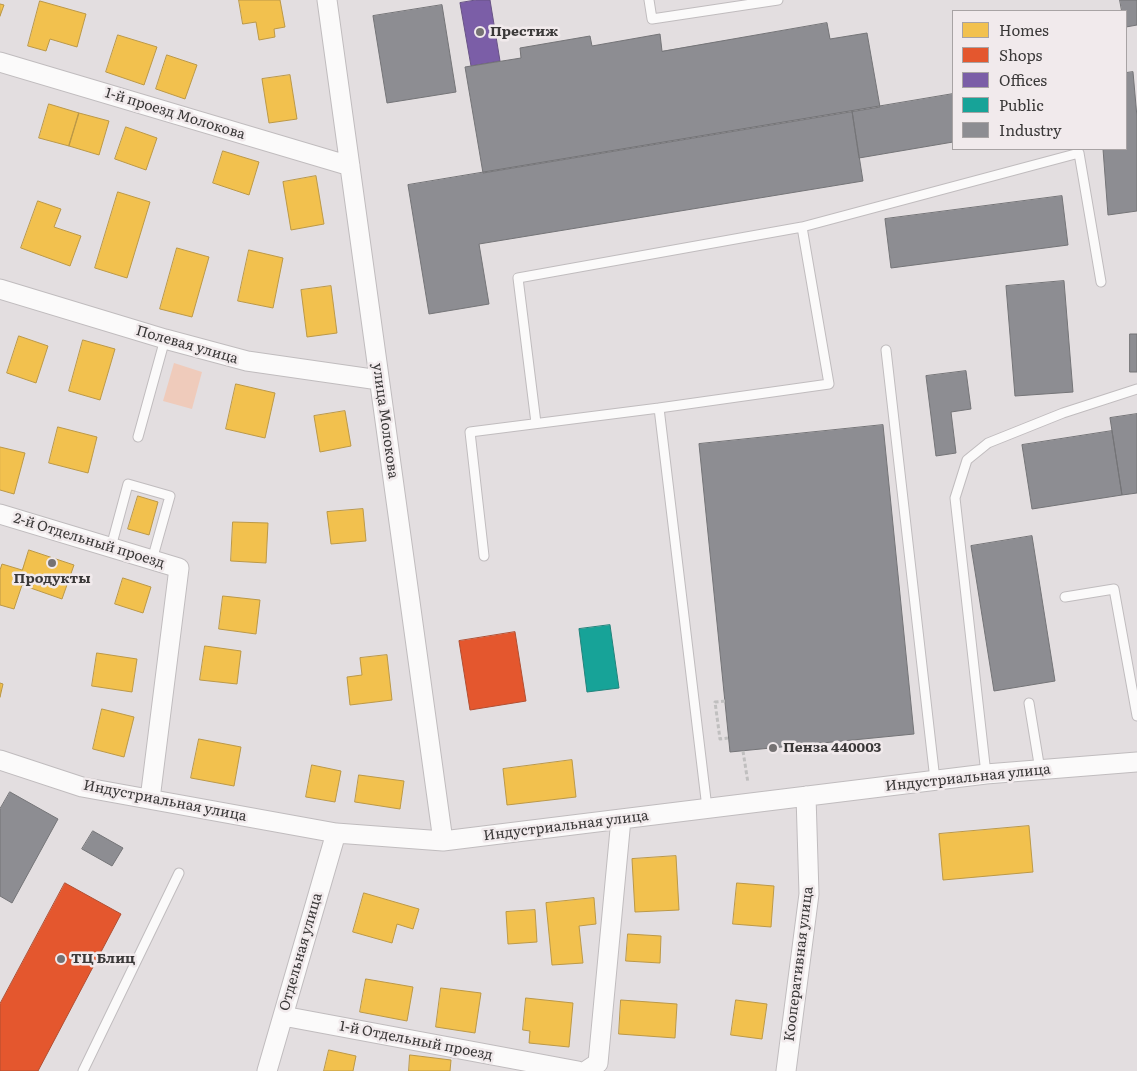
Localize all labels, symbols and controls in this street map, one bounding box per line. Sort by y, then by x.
legend [952,10,1127,150]
text: Homes [999,18,1049,41]
place label: Престиж [490,24,558,40]
marker: Престиж [474,26,486,38]
text: Shops [999,43,1042,66]
text: Offices [999,68,1047,91]
street label: 1-й проезд Молокова [103,85,247,143]
text: Public [999,93,1044,116]
text: Industry [999,118,1062,141]
street label: Полевая улица [134,322,240,368]
street label: улица Молокова [369,362,401,480]
street label: 2-й Отдельный проезд [11,510,167,572]
marker: Продукты [46,557,58,569]
place label: Продукты [14,571,90,587]
place label: Пенза 440003 [783,740,881,756]
marker: Пенза 440003 [767,742,779,754]
street label: Индустриальная улица [885,761,1051,795]
street label: Индустриальная улица [82,777,248,825]
street label: Индустриальная улица [483,808,649,844]
street label: Кооперативная улица [781,886,817,1042]
street label: Отдельная улица [276,891,326,1013]
place label: ТЦ Блиц [71,951,135,967]
marker: ТЦ Блиц [55,953,67,965]
street label: 1-й Отдельный проезд [338,1018,494,1064]

